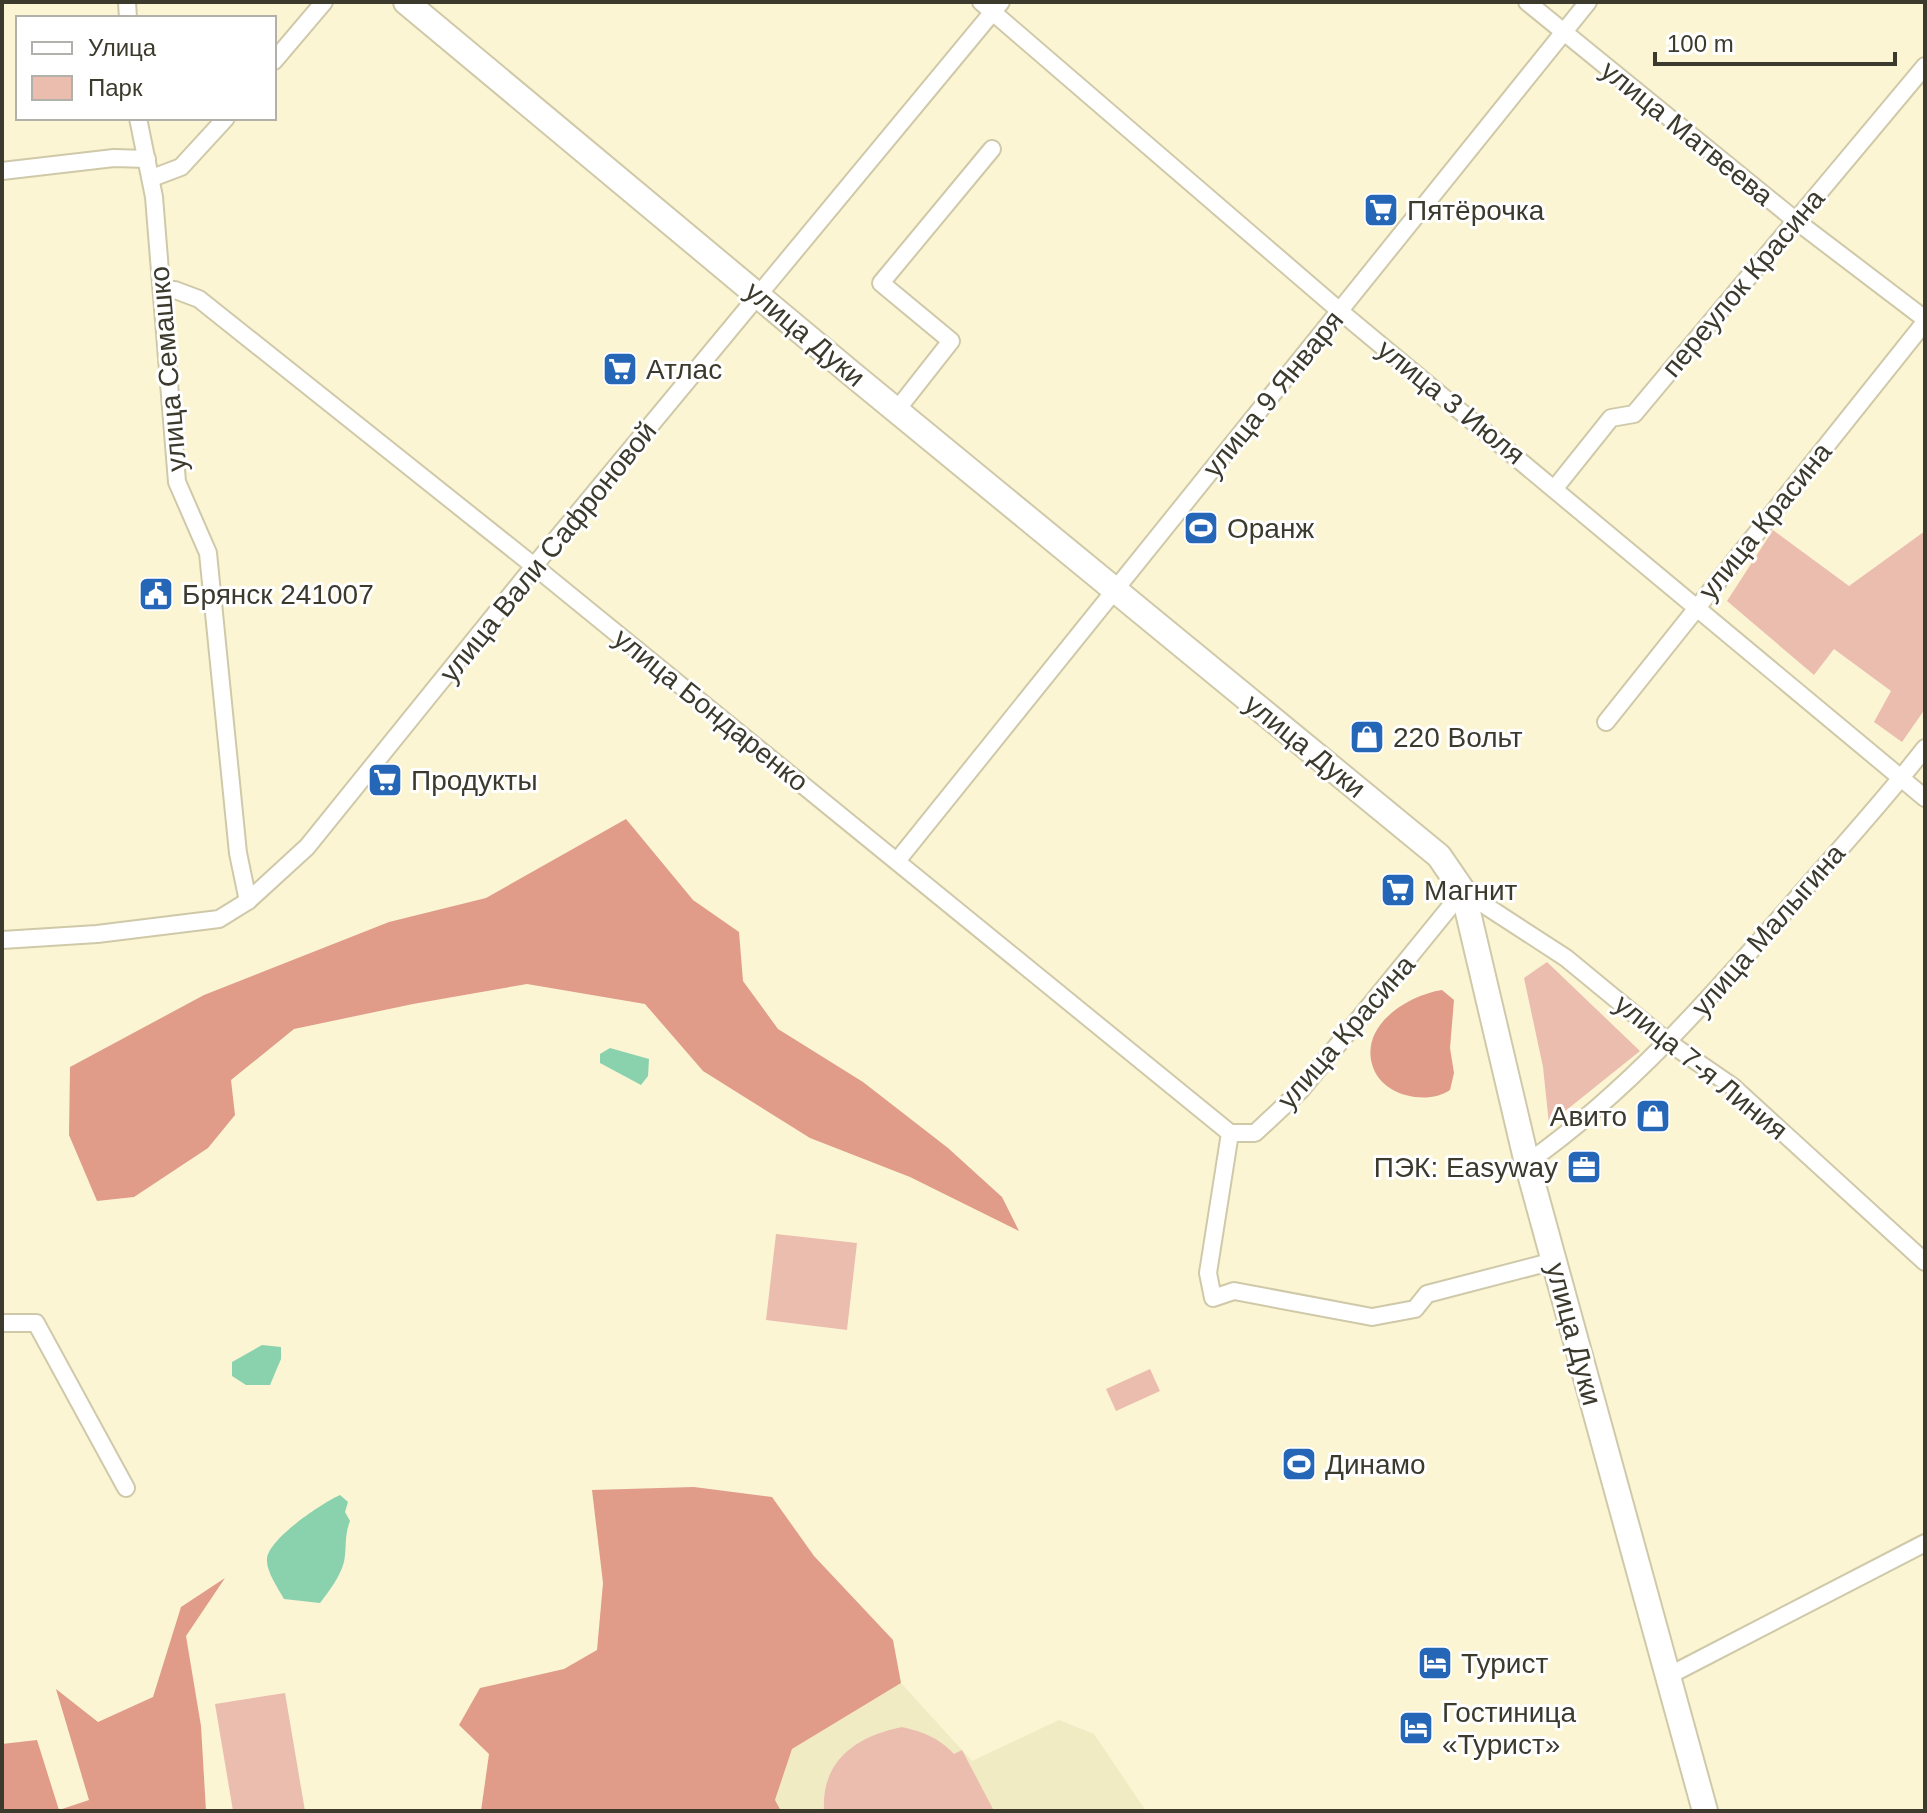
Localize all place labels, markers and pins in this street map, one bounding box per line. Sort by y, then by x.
supermarket icon: Пятёрочка [1362,191,1400,229]
place label: Пятёрочка [1407,195,1545,226]
supermarket icon: Атлас [601,350,639,388]
place label: Атлас [646,354,722,385]
sports icon: Оранж [1182,509,1220,547]
place label: Оранж [1227,513,1314,544]
public building icon: Брянск 241007 [137,575,175,613]
place label: Брянск 241007 [182,579,374,610]
shop icon: 220 Вольт [1348,718,1386,756]
place label: 220 Вольт [1393,722,1523,753]
supermarket icon: Продукты [366,761,404,799]
place label: Продукты [411,765,538,796]
supermarket icon: Магнит [1379,871,1417,909]
place label: Магнит [1424,875,1518,906]
shop icon: Авито [1634,1097,1672,1135]
place label: Авито [1550,1101,1627,1132]
office icon: ПЭК: Easyway [1565,1148,1603,1186]
place label: ПЭК: Easyway [1374,1152,1558,1183]
sports icon: Динамо [1280,1445,1318,1483]
place label: Динамо [1325,1449,1425,1480]
hotel icon: Турист [1416,1644,1454,1682]
place label: Турист [1461,1648,1548,1679]
place label: Гостиница «Турист» [1442,1697,1576,1760]
hotel icon: Гостиница «Турист» [1397,1709,1435,1747]

